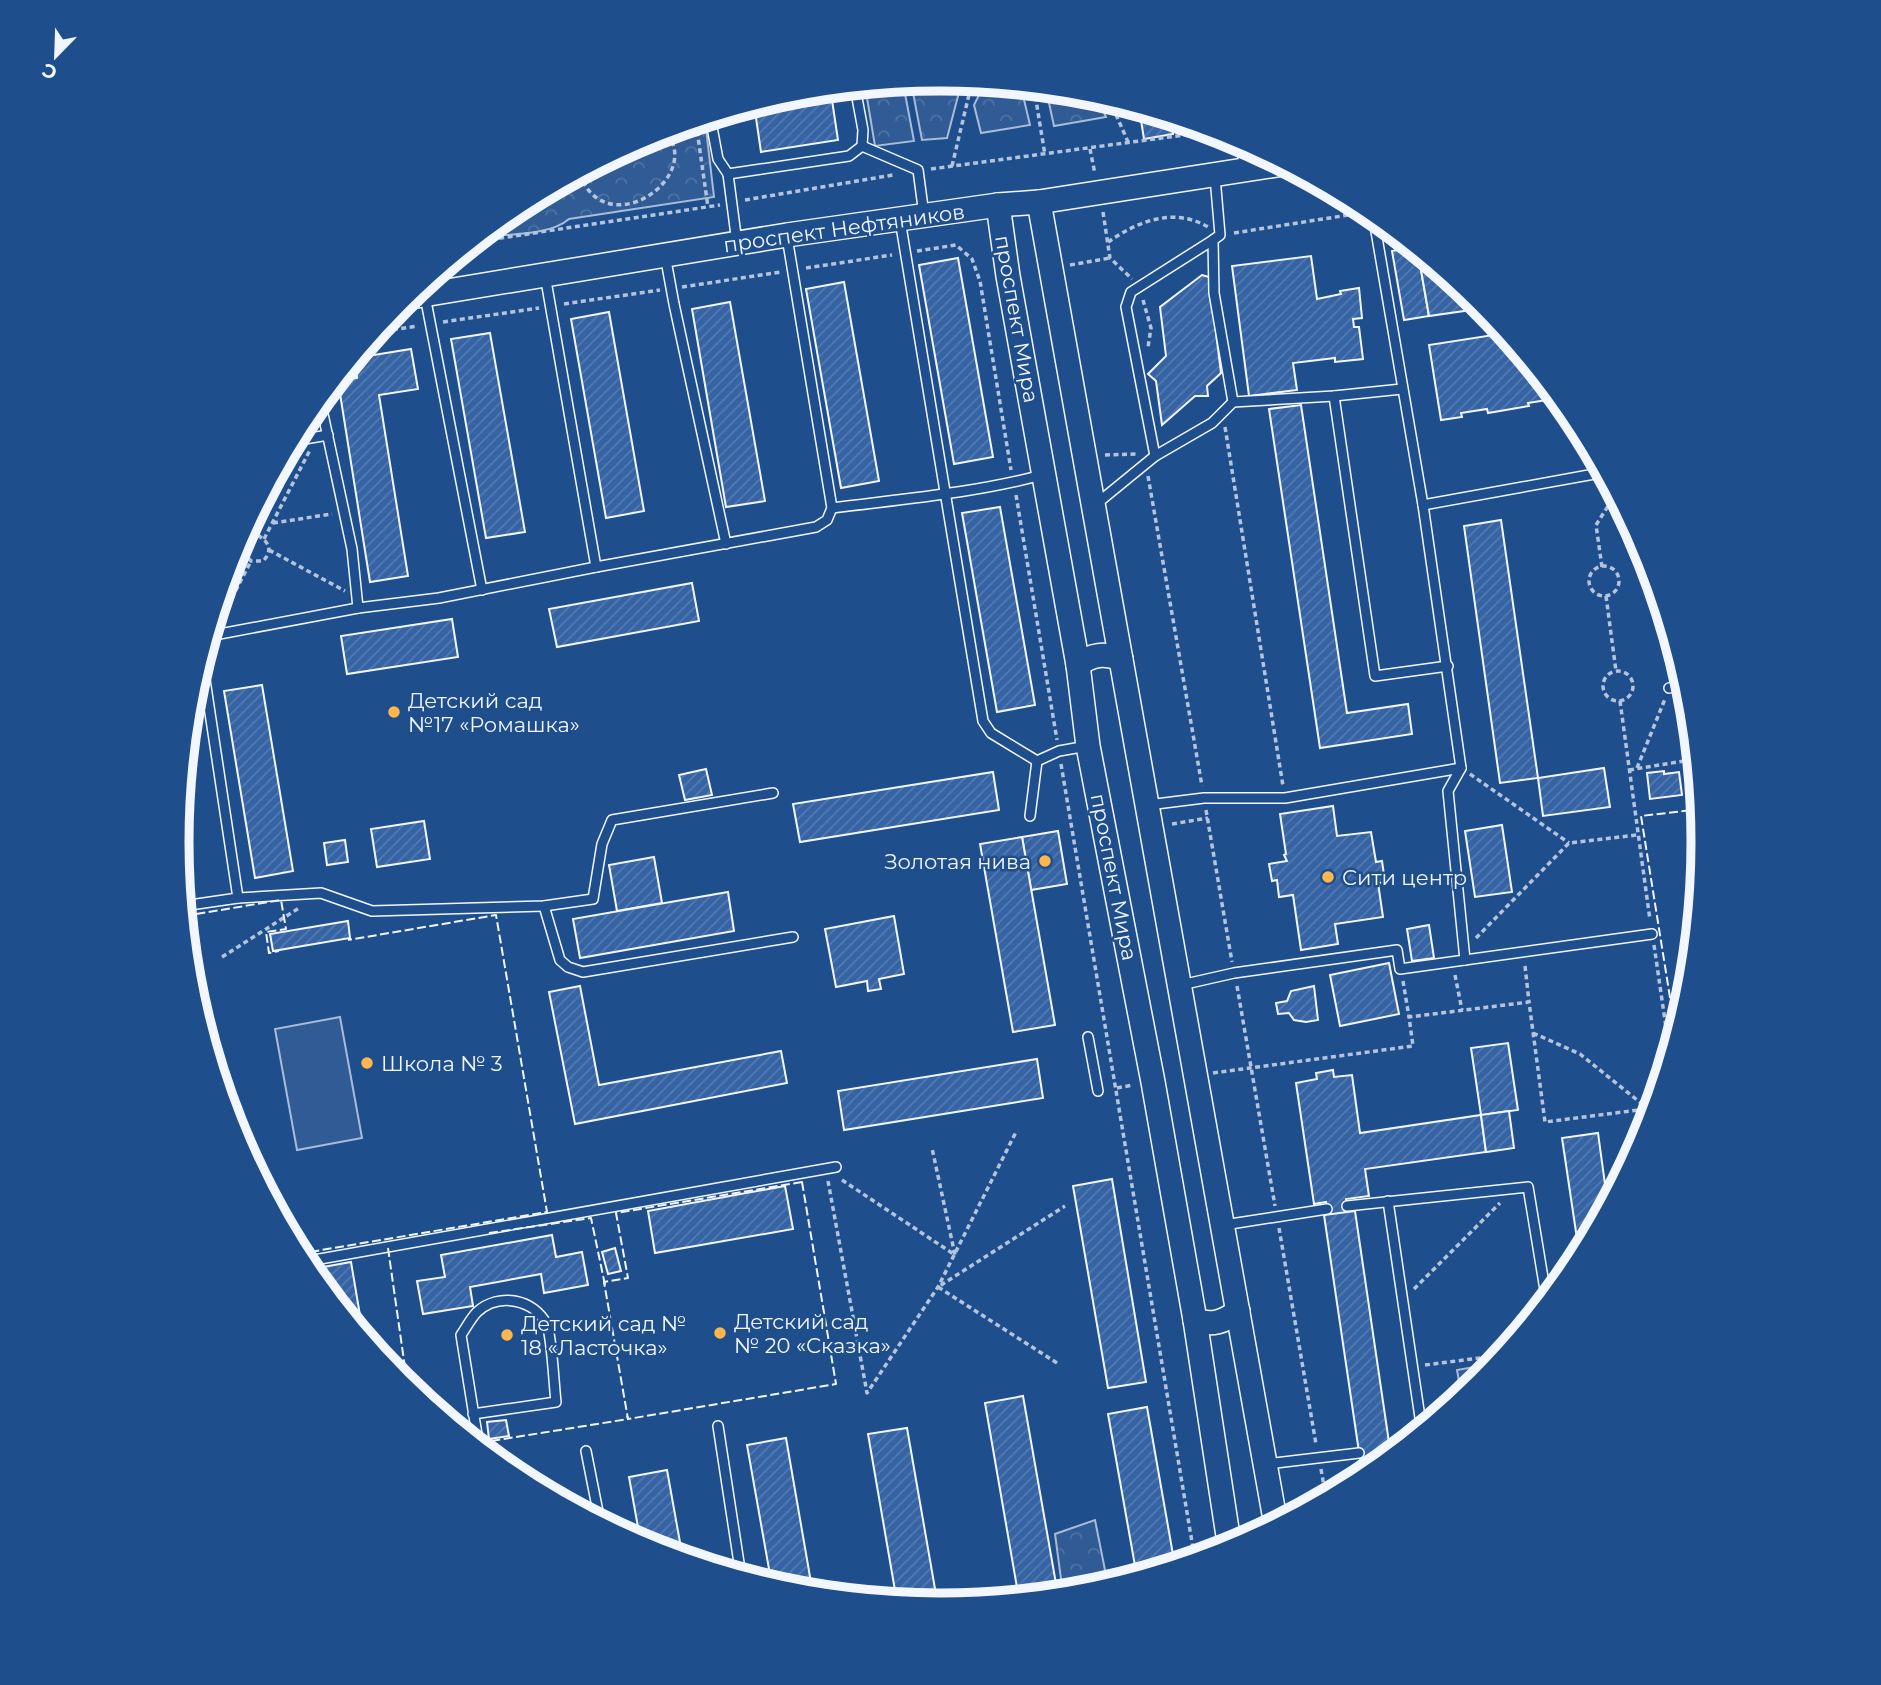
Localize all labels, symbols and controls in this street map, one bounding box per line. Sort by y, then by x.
north arrow [21,21,91,91]
text: С [39,58,60,84]
street label: проспект Нефтяников [722,199,966,257]
street label: проспект Мира [990,233,1044,405]
place label: Детский сад №17 «Ромашка» [408,688,580,737]
marker: Детский сад №17 «Ромашка» [386,704,402,720]
street label: проспект Мира [1086,791,1142,963]
place label: Золотая нива [884,849,1031,874]
marker: Золотая нива [1037,853,1053,869]
place label: Сити центр [1342,865,1467,890]
marker: Сити центр [1320,869,1336,885]
place label: Школа № 3 [381,1051,503,1076]
marker: Школа № 3 [359,1055,375,1071]
place label: Детский сад № 20 «Сказка» [734,1309,891,1358]
place label: Детский сад № 18 «Ласточка» [521,1311,686,1360]
marker: Детский сад № 20 «Сказка» [712,1325,728,1341]
marker: Детский сад № 18 «Ласточка» [499,1327,515,1343]

